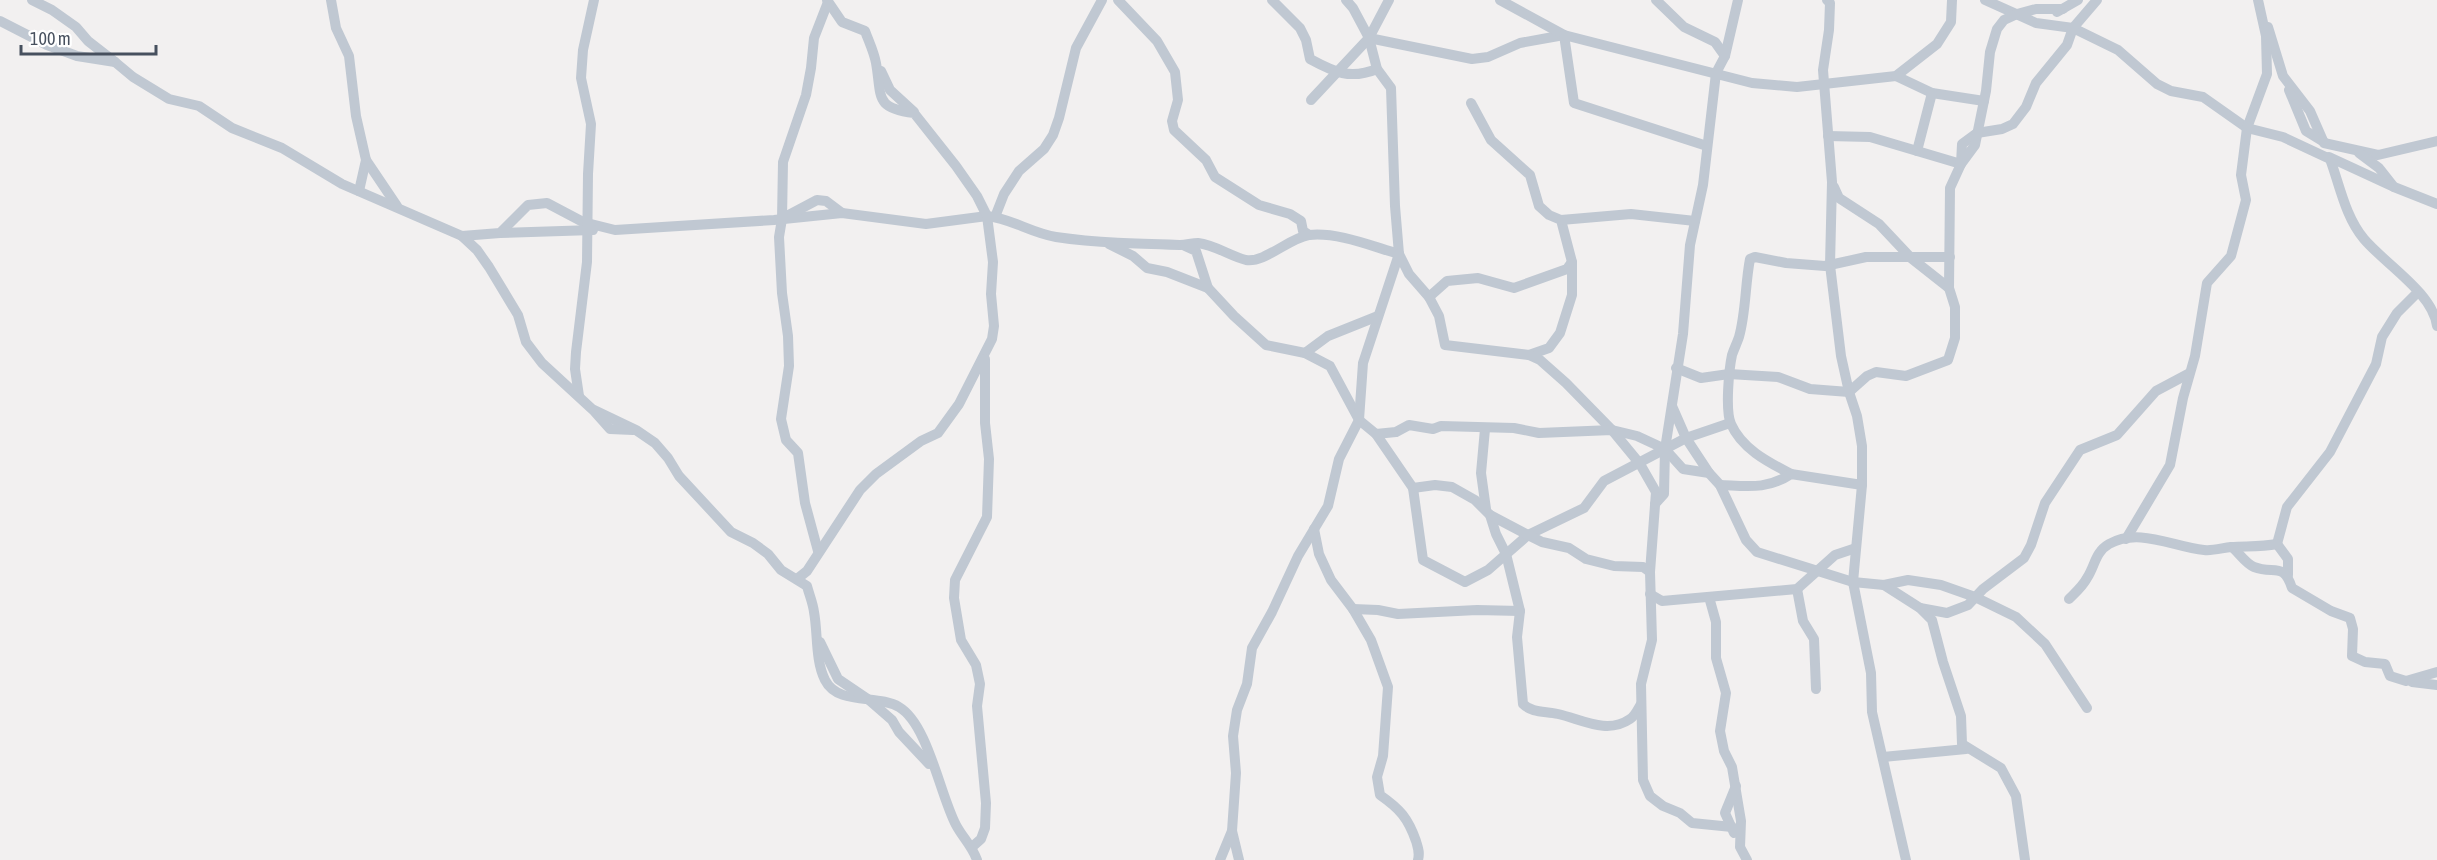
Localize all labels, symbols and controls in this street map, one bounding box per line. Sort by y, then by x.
scale bar [21,18,156,56]
text: 100 m [30,28,71,49]

